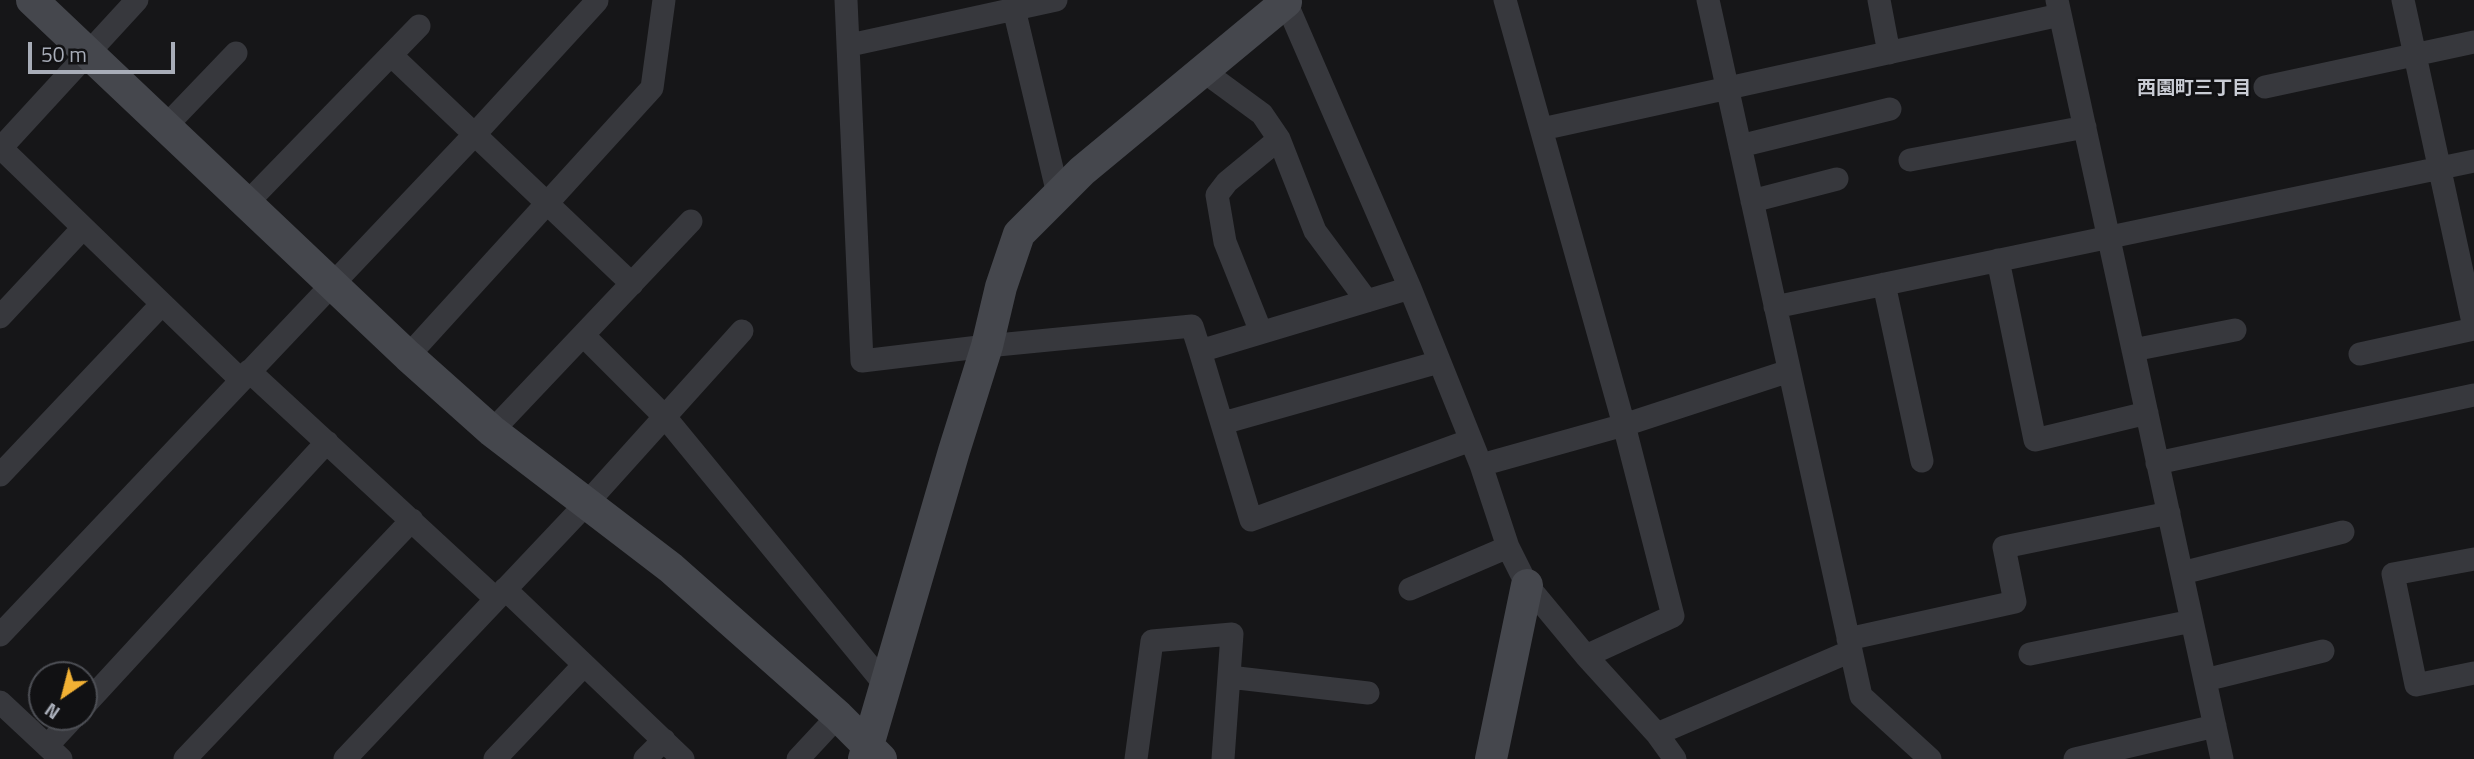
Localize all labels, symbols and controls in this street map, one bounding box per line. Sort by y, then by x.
scale bar [32,28,178,72]
text: 50 m [41,38,87,70]
district label: 西園町三丁目 [2137,78,2251,100]
north arrow [28,661,98,731]
text: N [38,696,66,728]

